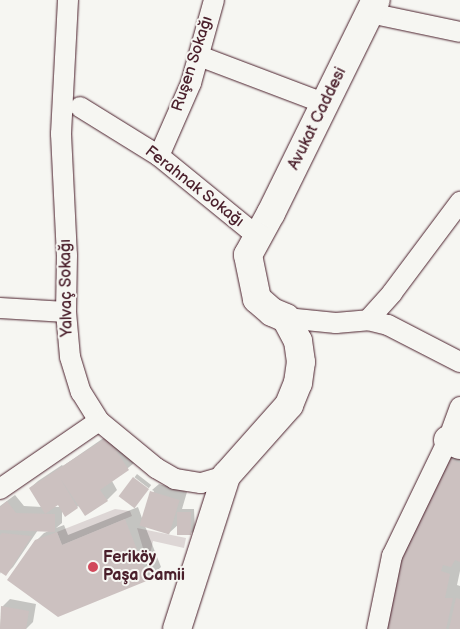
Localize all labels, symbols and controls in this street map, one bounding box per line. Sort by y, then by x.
street label: Ruşen Sokağı [169,14,217,114]
street label: Avukat Caddesi [285,65,351,173]
street label: Ferahnak Sokağı [141,142,247,232]
street label: Yalvaç Sokağı [57,239,77,337]
place label: Feriköy Paşa Camii [103,548,185,586]
marker: Feriköy Paşa Camii [87,561,99,573]

